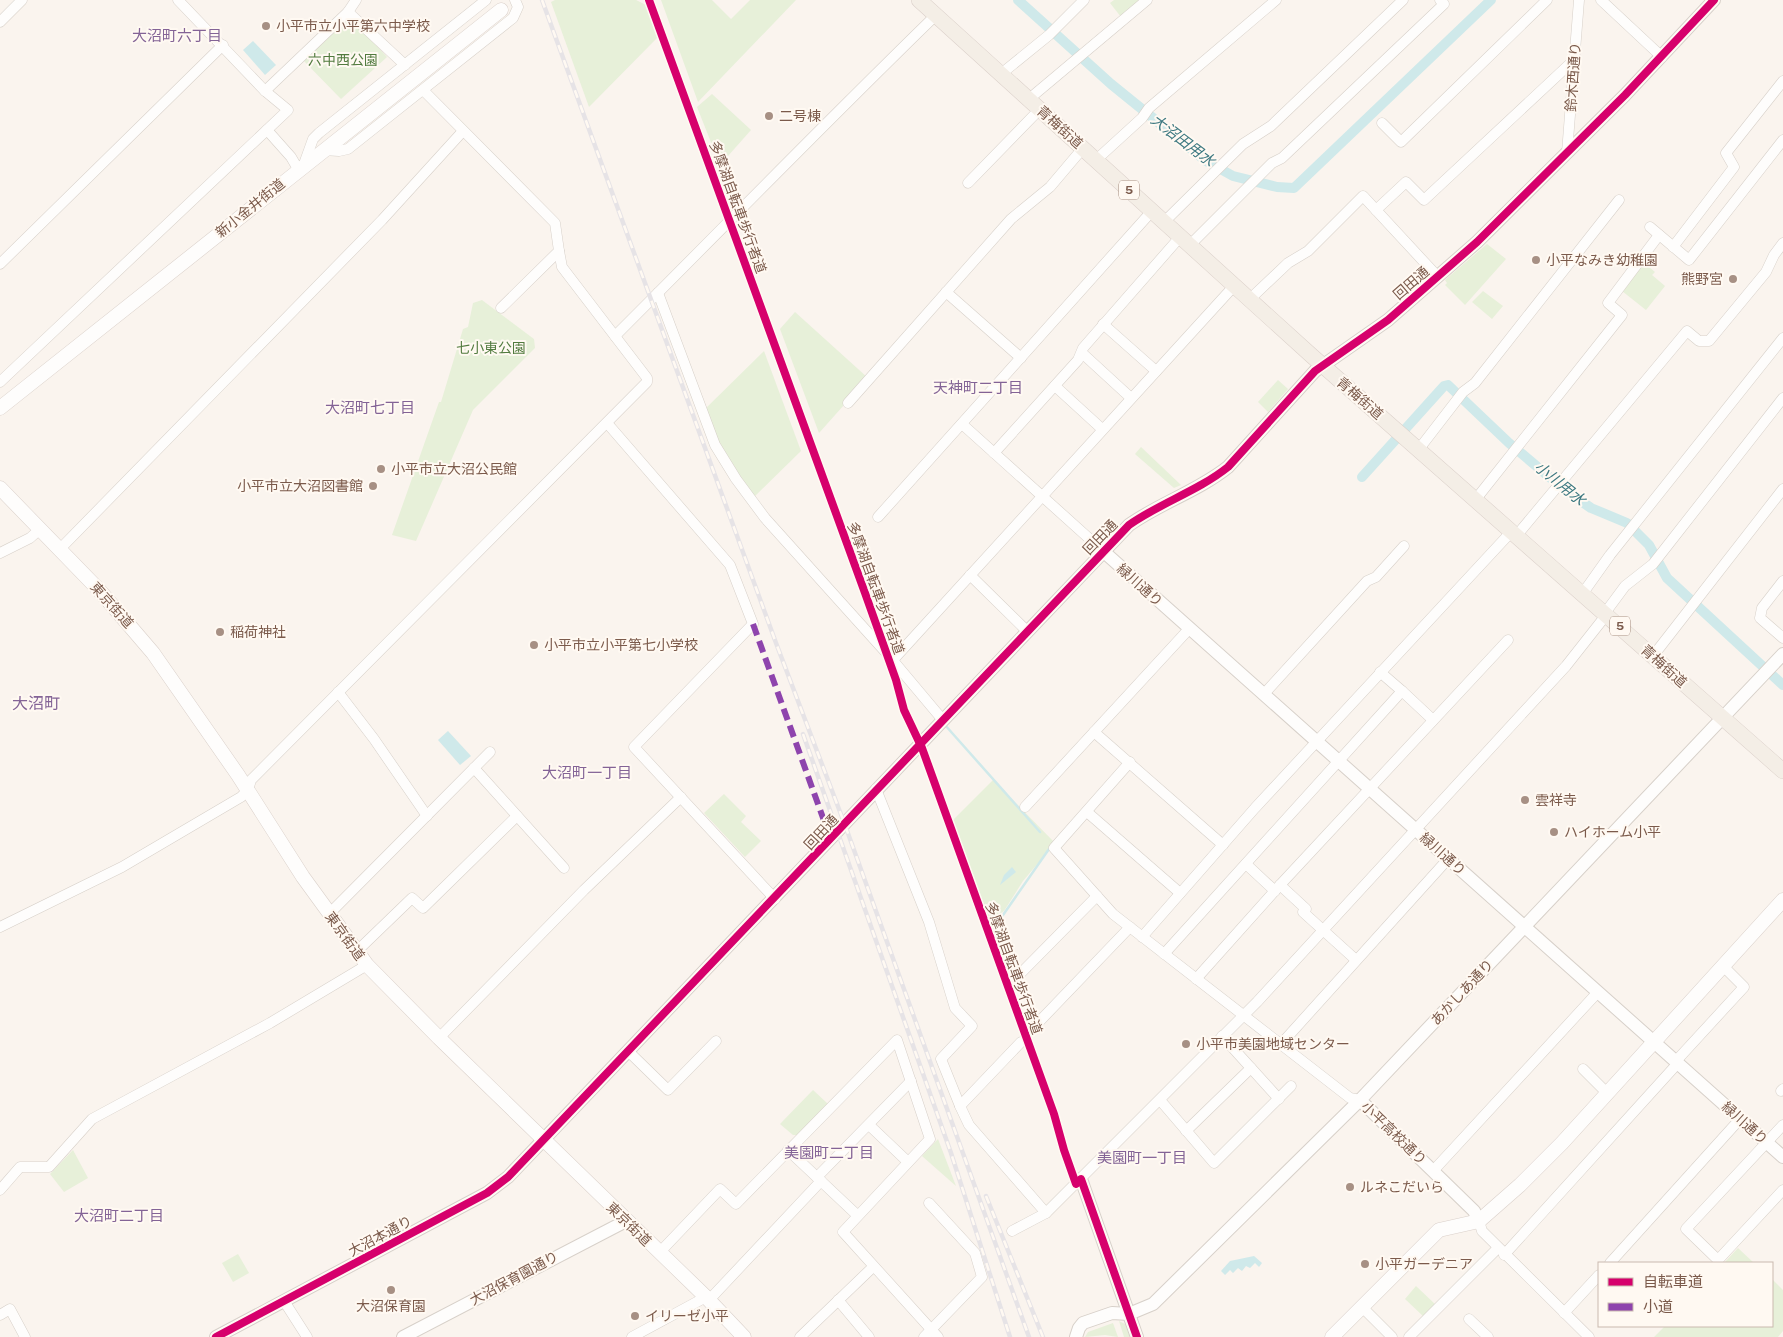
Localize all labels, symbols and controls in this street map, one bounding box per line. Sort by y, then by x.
place label: 小平市立小平第六中学校 [276,18,430,34]
marker: 小平市立小平第六中学校 [260,20,272,32]
district label: 大沼町六丁目 [132,27,222,44]
street label: 鈴木西通り [1563,42,1583,112]
park label: 六中西公園 [308,52,378,68]
street label: 青梅街道 [1034,102,1086,152]
place label: 二号棟 [779,108,821,124]
marker: 二号棟 [763,110,775,122]
water label: 大沼田用水 [1148,111,1220,171]
street label: 多摩湖自転車歩行者道 [707,138,769,276]
street label: 新小金井街道 [212,175,288,241]
road number: 5 [1119,180,1139,200]
place label: 小平なみき幼稚園 [1546,252,1658,268]
marker: 小平なみき幼稚園 [1530,254,1542,266]
street label: 回田通 [1390,263,1432,303]
place label: 熊野宮 [1681,271,1723,287]
marker: 熊野宮 [1727,273,1739,285]
park label: 七小東公園 [456,340,526,356]
street label: 青梅街道 [1334,374,1386,422]
district label: 天神町二丁目 [933,379,1023,396]
district label: 大沼町七丁目 [325,399,415,416]
water label: 小川用水 [1531,458,1590,510]
place label: 小平市立大沼公民館 [391,461,517,477]
marker: 小平市立大沼公民館 [375,463,387,475]
place label: 小平市立大沼図書館 [237,478,363,494]
marker: 小平市立大沼図書館 [367,480,379,492]
street label: 回田通 [1080,516,1120,558]
street label: 多摩湖自転車歩行者道 [845,519,907,657]
street label: 緑川通り [1114,560,1166,610]
street label: 東京街道 [87,579,137,631]
road number: 5 [1610,616,1630,636]
place label: 稲荷神社 [230,624,286,640]
marker: 稲荷神社 [214,626,226,638]
place label: 小平市立小平第七小学校 [544,637,698,653]
marker: 小平市立小平第七小学校 [528,639,540,651]
street label: 青梅街道 [1638,641,1690,691]
district label: 大沼町 [12,694,60,713]
district label: 大沼町一丁目 [542,764,632,781]
place label: 雲祥寺 [1535,792,1577,808]
marker: 雲祥寺 [1519,794,1531,806]
street label: 回田通 [801,811,841,853]
place label: ハイホーム小平 [1564,824,1661,840]
marker: ハイホーム小平 [1548,826,1560,838]
street label: 緑川通り [1417,829,1469,879]
street label: 多摩湖自転車歩行者道 [983,899,1045,1037]
street label: 東京街道 [322,909,368,963]
street label: あかしあ通り [1428,956,1496,1028]
place label: 小平市美園地域センター [1196,1036,1350,1052]
marker: 小平市美園地域センター [1180,1038,1192,1050]
street label: 小平高校通り [1358,1098,1430,1168]
street label: 緑川通り [1719,1098,1771,1148]
district label: 美園町二丁目 [784,1144,874,1161]
district label: 美園町一丁目 [1097,1149,1187,1166]
place label: ルネこだいら [1360,1179,1444,1195]
marker: ルネこだいら [1344,1181,1356,1193]
street label: 東京街道 [603,1199,655,1249]
district label: 大沼町二丁目 [74,1207,164,1224]
street label: 大沼本通り [345,1213,415,1259]
street label: 大沼保育園通り [467,1248,561,1308]
place label: 小平ガーデニア [1375,1256,1473,1272]
marker: 小平ガーデニア [1359,1258,1371,1270]
legend [1598,1262,1773,1327]
text: 自転車道 [1643,1273,1703,1290]
marker: 大沼保育園 [385,1284,397,1296]
place label: 大沼保育園 [356,1298,426,1314]
text: 小道 [1643,1298,1673,1315]
place label: イリーゼ小平 [645,1308,729,1324]
marker: イリーゼ小平 [629,1310,641,1322]

